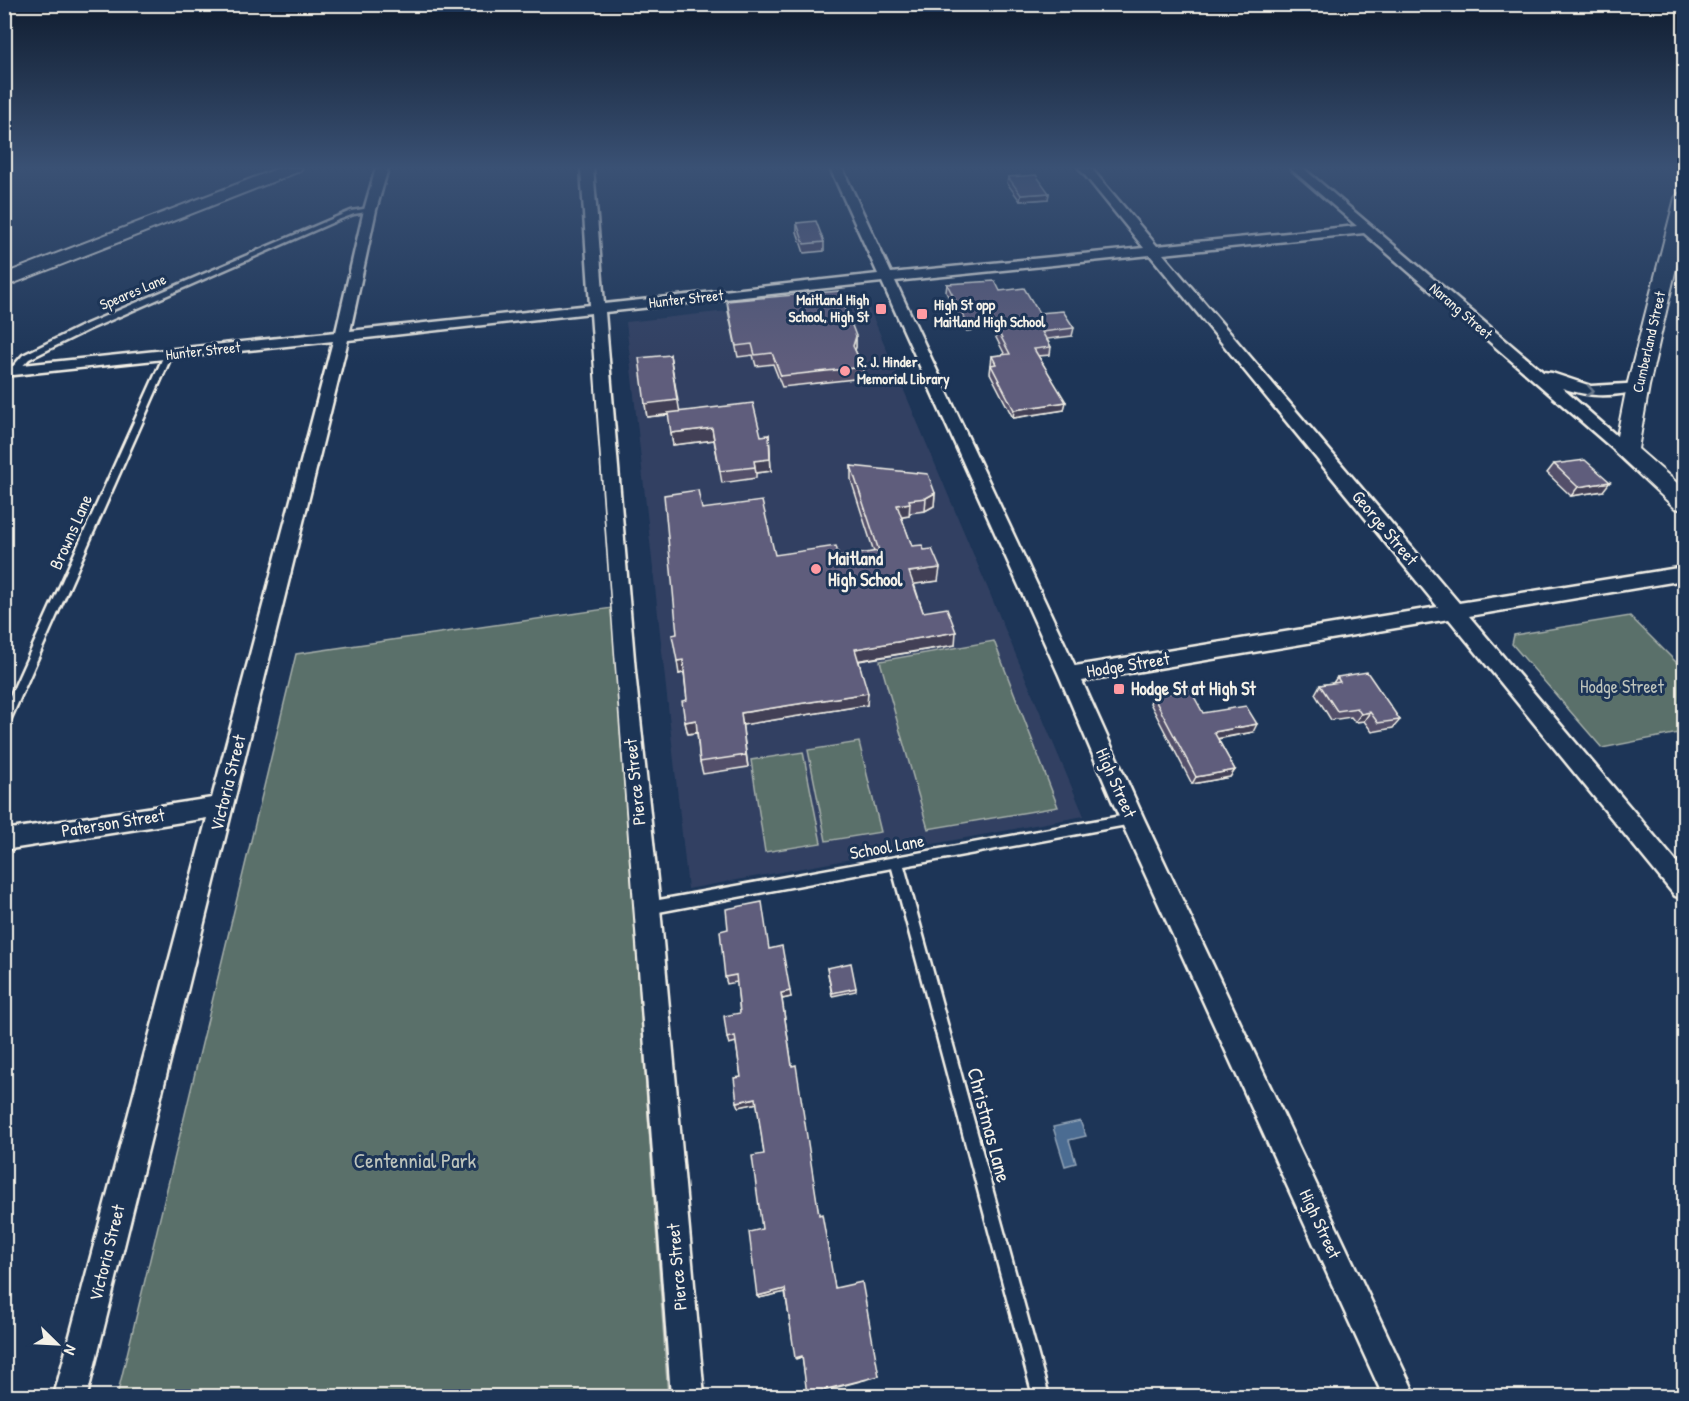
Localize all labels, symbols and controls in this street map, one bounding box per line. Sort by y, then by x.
street label: Speares Lane [96,268,169,315]
street label: Narang Street [1425,277,1498,344]
street label: Hunter Street [648,284,725,313]
street label: Cumberland Street [1627,288,1671,395]
place label: Maitland High School, High St [789,289,870,328]
place label: High St opp Maitland High School [934,294,1046,333]
marker: Maitland High School, High St [874,302,888,316]
marker: High St opp Maitland High School [915,307,929,321]
street label: Hunter Street [165,336,242,365]
place label: R. J. Hinder Memorial Library [857,351,950,390]
marker: R. J. Hinder Memorial Library [838,364,852,378]
one-way arrow [1585,384,1595,397]
street label: George Street [1346,485,1425,571]
street label: Browns Lane [43,490,98,573]
place label: Maitland High School [828,546,903,593]
marker: Maitland High School [809,562,823,576]
street label: Hodge Street [1085,645,1172,683]
park label: Hodge Street [1580,674,1665,699]
place label: Hodge St at High St [1131,676,1256,702]
marker: Hodge St at High St [1112,682,1126,696]
street label: Victoria Street [203,731,252,834]
street label: Pierce Street [617,737,651,827]
street label: High Street [1090,744,1143,822]
street label: Paterson Street [59,802,167,843]
street label: School Lane [848,828,926,865]
street label: Christmas Lane [960,1064,1019,1185]
park label: Centennial Park [354,1146,476,1175]
street label: High Street [1293,1185,1348,1263]
street label: Victoria Street [82,1201,131,1304]
street label: Pierce Street [660,1222,693,1311]
north arrow [27,1314,87,1374]
text: N [59,1342,82,1359]

